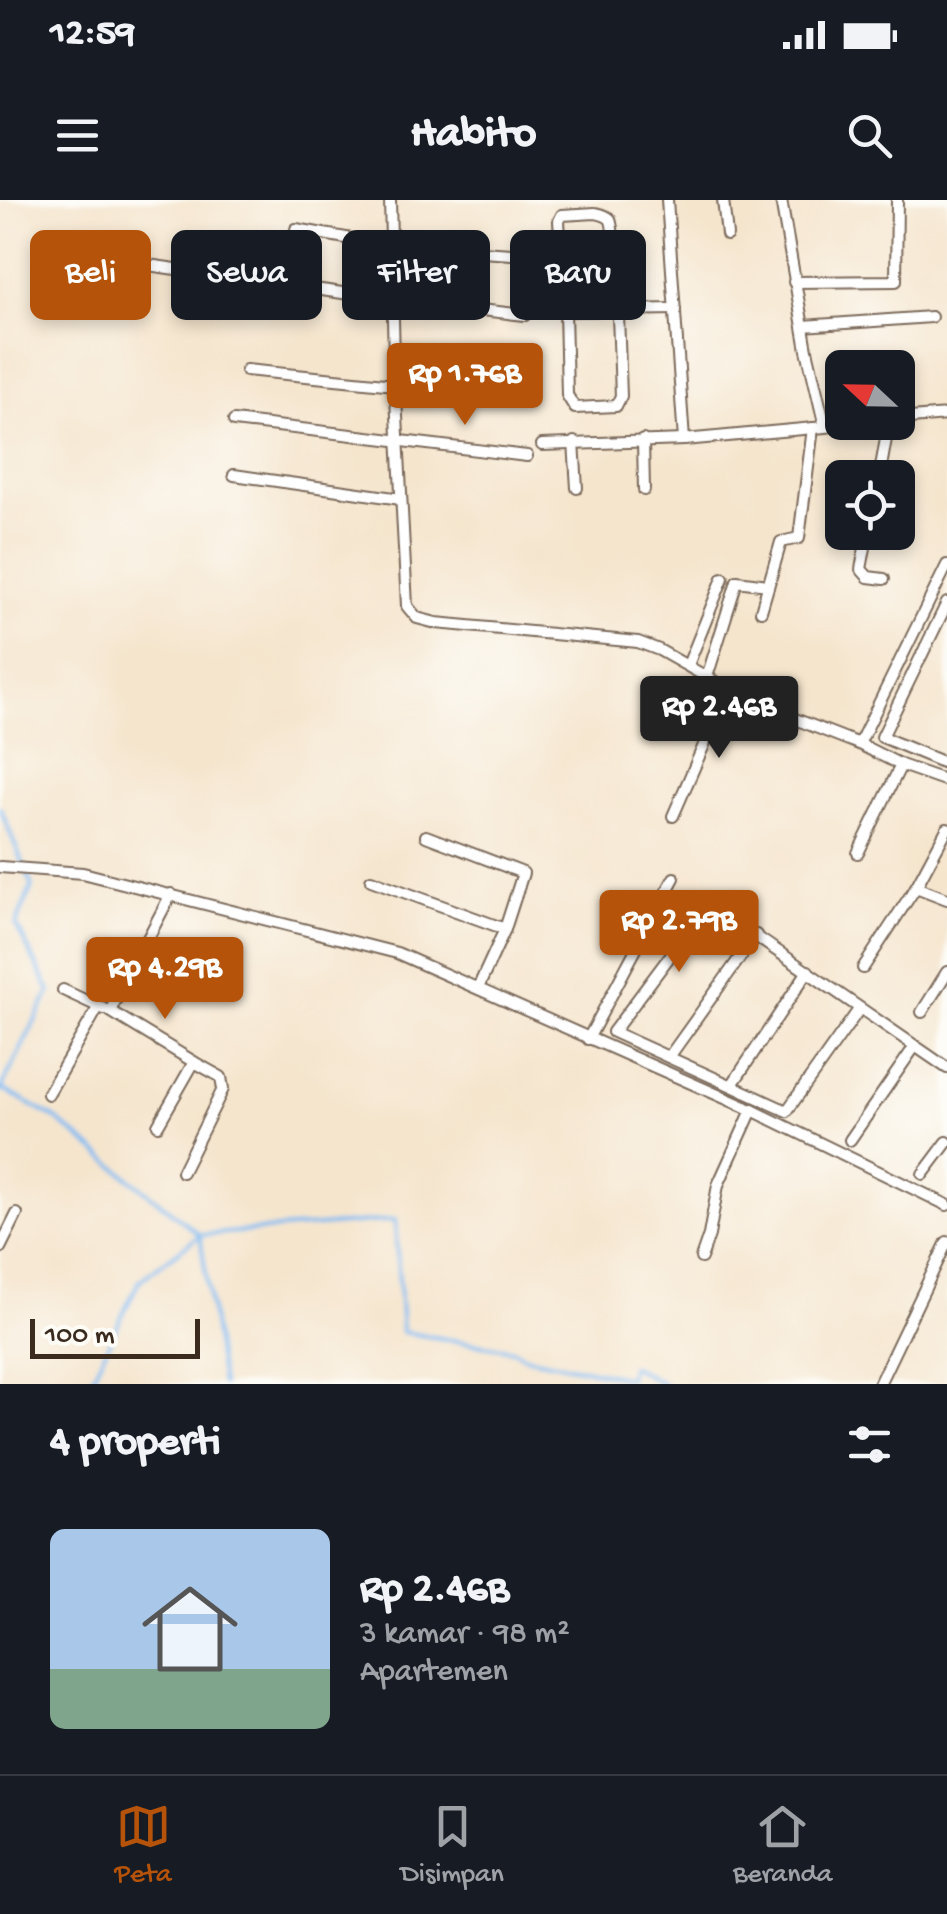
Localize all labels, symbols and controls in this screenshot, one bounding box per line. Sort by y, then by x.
text: 12:59 [50,13,135,57]
icon: menu [50,108,105,163]
icon: search [842,108,897,163]
text: Habito [411,109,536,162]
chip: Beli [30,230,151,320]
chip: Sewa [171,230,322,320]
chip: Filter [342,230,490,320]
chip: Baru [510,230,646,320]
pin: Rp 1.76B [362,343,568,428]
north arrow [825,350,915,440]
map controls [825,350,915,550]
text: Rp 1.76B [409,356,521,394]
button: locate [825,460,915,550]
pin: Rp 2.46B [616,676,822,761]
text: Rp 2.46B [662,689,776,727]
pin: Rp 2.79B [576,890,782,975]
text: Rp 2.79B [622,903,736,941]
pin: Rp 4.29B [62,937,268,1022]
text: Rp 4.29B [108,950,222,988]
scale bar [30,1314,200,1358]
text: 100 m [45,1320,115,1353]
icon: filters [842,1417,897,1472]
text: 4 properti [50,1420,221,1469]
text: Rp 2.46B [360,1567,509,1616]
icon: home [130,1569,250,1689]
text: 3 kamar · 98 m² [360,1616,570,1654]
text: Apartemen [360,1654,508,1692]
tab: Peta [115,1799,171,1892]
tab: Disimpan [401,1799,504,1892]
tab: Beranda [733,1799,832,1892]

